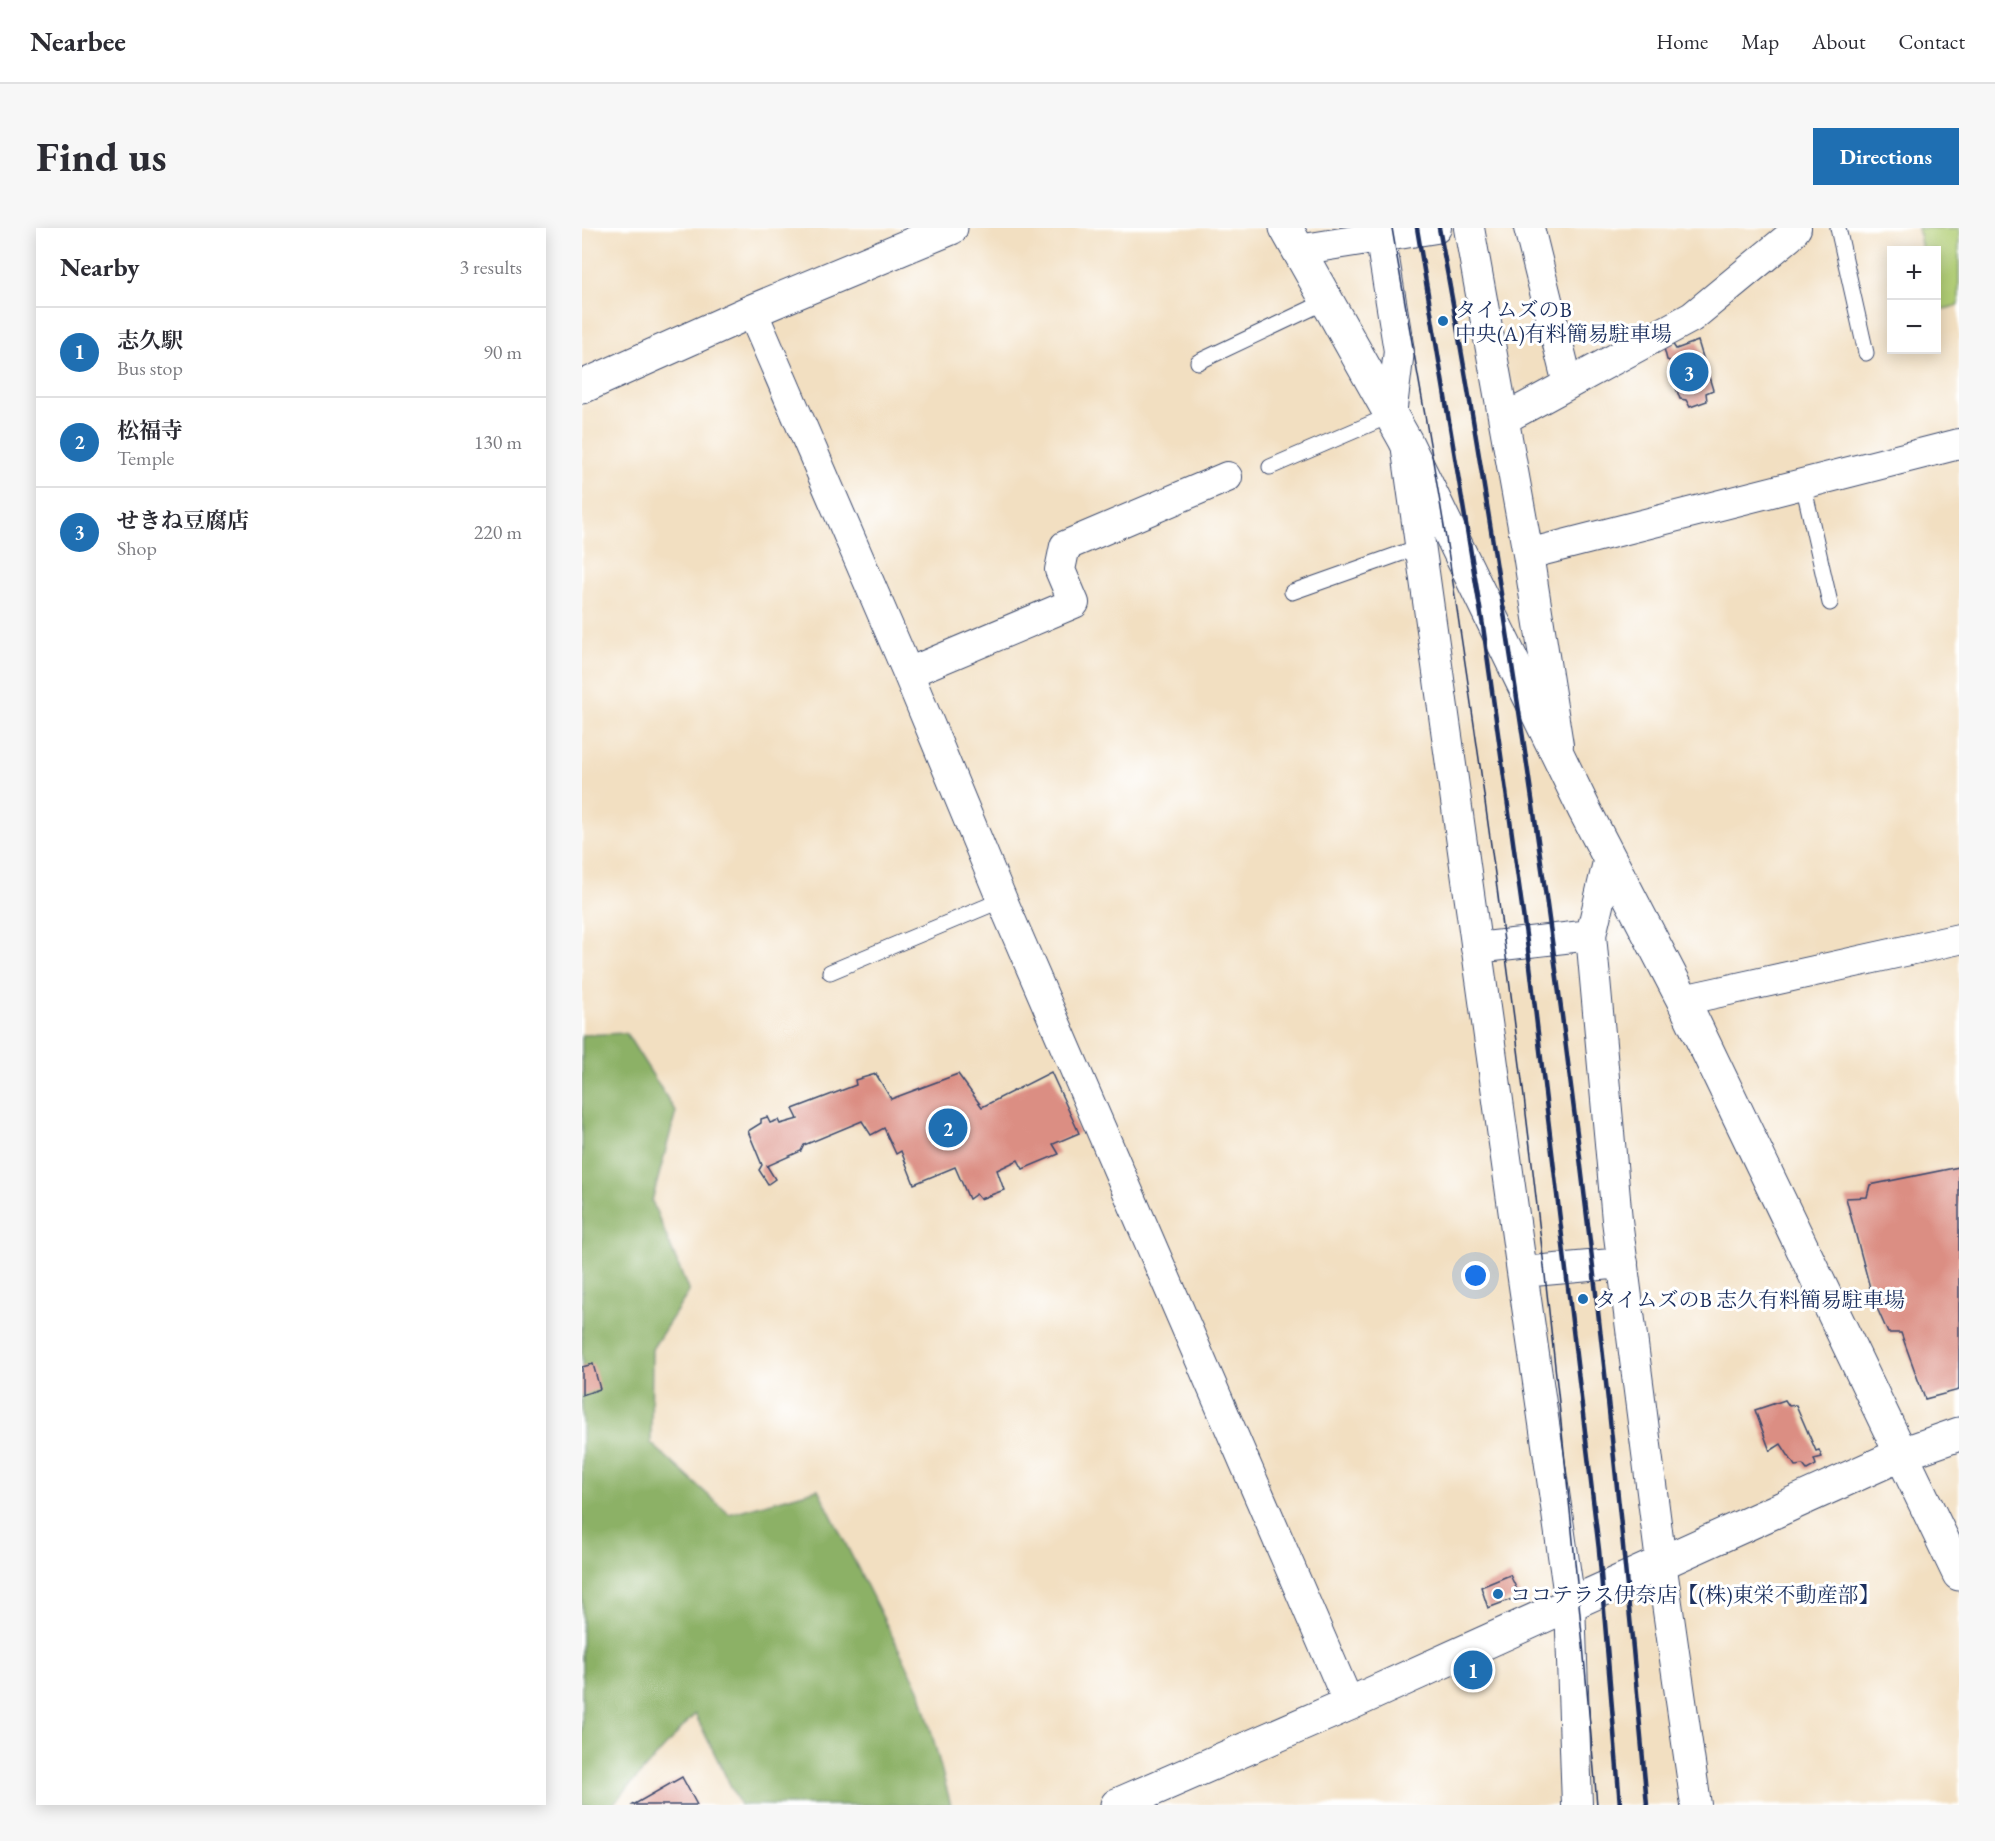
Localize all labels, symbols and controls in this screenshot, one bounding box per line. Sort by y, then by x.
text: Nearbee [30,23,126,59]
text: Home [1656,28,1708,55]
text: Map [1741,28,1779,55]
text: About [1812,28,1865,55]
text: Contact [1898,28,1965,55]
button: Directions [1813,128,1959,185]
text: Find us [36,129,167,184]
map controls [1887,246,1941,354]
button: + [1887,246,1941,300]
text: Nearby [60,250,140,284]
text: 3 results [459,254,522,280]
place label: タイムズのB 中央(A)有料簡易駐車場 [1455,296,1672,347]
button: − [1887,300,1941,354]
marker: タイムズのB 中央(A)有料簡易駐車場 [1436,314,1450,328]
text: 志久駅 [117,326,183,355]
text: 1 [74,339,85,365]
text: 90 m [483,339,522,365]
pin: 3 [1670,350,1708,394]
text: Bus stop [117,355,183,381]
text: 松福寺 [117,416,183,445]
text: 2 [74,429,85,455]
text: 130 m [474,429,522,455]
text: Temple [117,445,174,471]
text: せきね豆腐店 [117,506,249,535]
text: 3 [74,519,85,545]
text: 220 m [474,519,522,545]
text: Shop [117,535,157,561]
pin: 2 [928,1106,968,1150]
your location [1461,1261,1490,1290]
place label: タイムズのB 志久有料簡易駐車場 [1595,1286,1905,1313]
marker: タイムズのB 志久有料簡易駐車場 [1576,1292,1590,1306]
place label: ココテラス伊奈店【(株)東栄不動産部】 [1510,1581,1880,1608]
marker: ココテラス伊奈店【(株)東栄不動産部】 [1491,1587,1505,1601]
pin: 1 [1454,1648,1492,1692]

